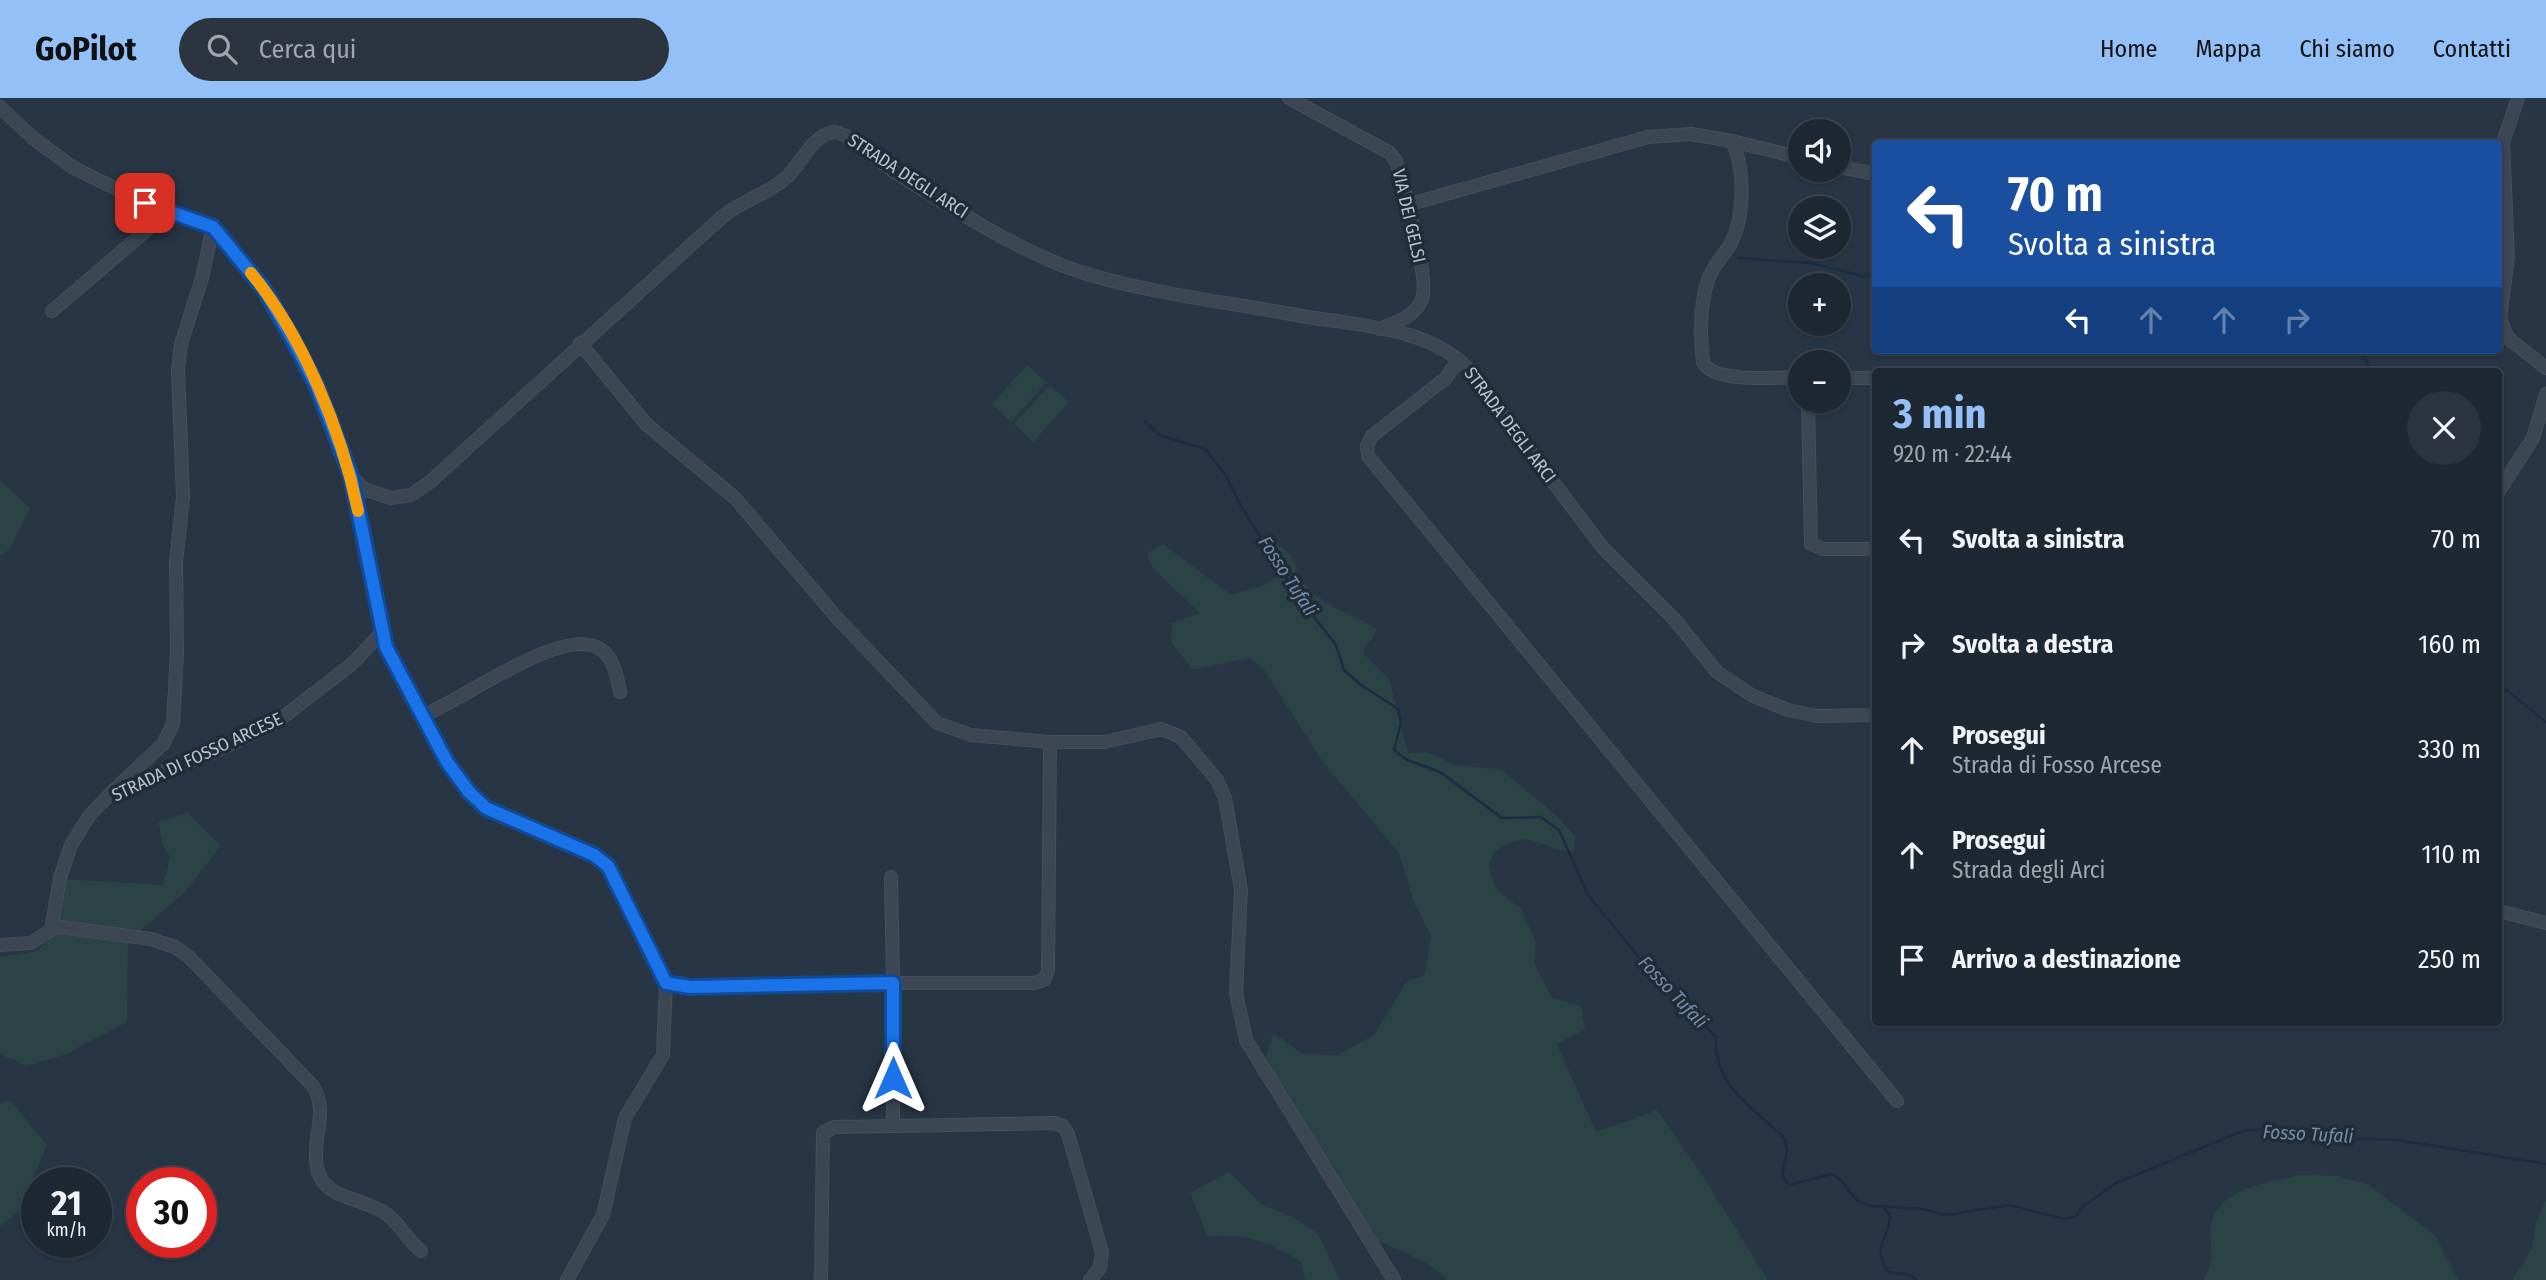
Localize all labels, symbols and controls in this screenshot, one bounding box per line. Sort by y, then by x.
search box [179,18,669,81]
text: GoPilot [35,29,137,69]
icon: search [203,30,241,68]
text: Cerca qui [259,34,356,65]
text: Home [2100,35,2157,63]
text: Mappa [2195,35,2261,63]
text: Chi siamo [2299,35,2395,63]
text: Contatti [2433,35,2511,63]
map controls [1788,119,1851,413]
button: sound [1788,119,1851,182]
street label: STRADA DEGLI ARCI [844,129,972,223]
text: 70 m [2008,165,2103,224]
street label: VIA DEI GELSI [1388,167,1430,265]
icon: left [1893,168,1984,259]
pin [115,173,175,233]
icon: arrive [126,184,164,222]
button: layers [1788,196,1851,259]
text: Svolta a sinistra [2008,225,2216,263]
button: + [1788,273,1851,336]
icon: left [2059,301,2097,339]
icon: ahead [2132,301,2170,339]
icon: ahead [2205,301,2243,339]
icon: right [2278,301,2316,339]
button: − [1788,350,1851,413]
street label: STRADA DEGLI ARCI [1459,363,1561,487]
text: 3 min [1893,389,1987,439]
button: close [2407,391,2481,465]
text: 920 m · 22:44 [1893,440,2012,468]
icon: left [1893,521,1931,559]
text: Svolta a sinistra [1952,524,2124,555]
text: 70 m [2431,524,2481,555]
water label: Fosso Tufali [1254,532,1322,620]
icon: right [1893,626,1931,664]
text: Svolta a destra [1952,629,2113,660]
text: 160 m [2418,629,2481,660]
street label: STRADA DI FOSSO ARCESE [108,708,286,806]
text: Prosegui [1952,720,2046,751]
icon: ahead [1893,731,1931,769]
text: 330 m [2418,734,2481,765]
text: Strada di Fosso Arcese [1952,751,2162,779]
text: Prosegui [1952,825,2046,856]
icon: ahead [1893,836,1931,874]
text: 110 m [2421,839,2481,870]
text: Strada degli Arci [1952,856,2105,884]
icon: arrive [1893,941,1931,979]
text: Arrivo a destinazione [1952,944,2181,975]
text: 250 m [2418,944,2481,975]
water label: Fosso Tufali [1634,951,1712,1033]
position arrow [856,1041,930,1115]
water label: Fosso Tufali [2262,1120,2354,1148]
speed limit sign: 30 [126,1167,217,1258]
text: 21 [51,1182,82,1224]
text: km/h [46,1219,87,1241]

